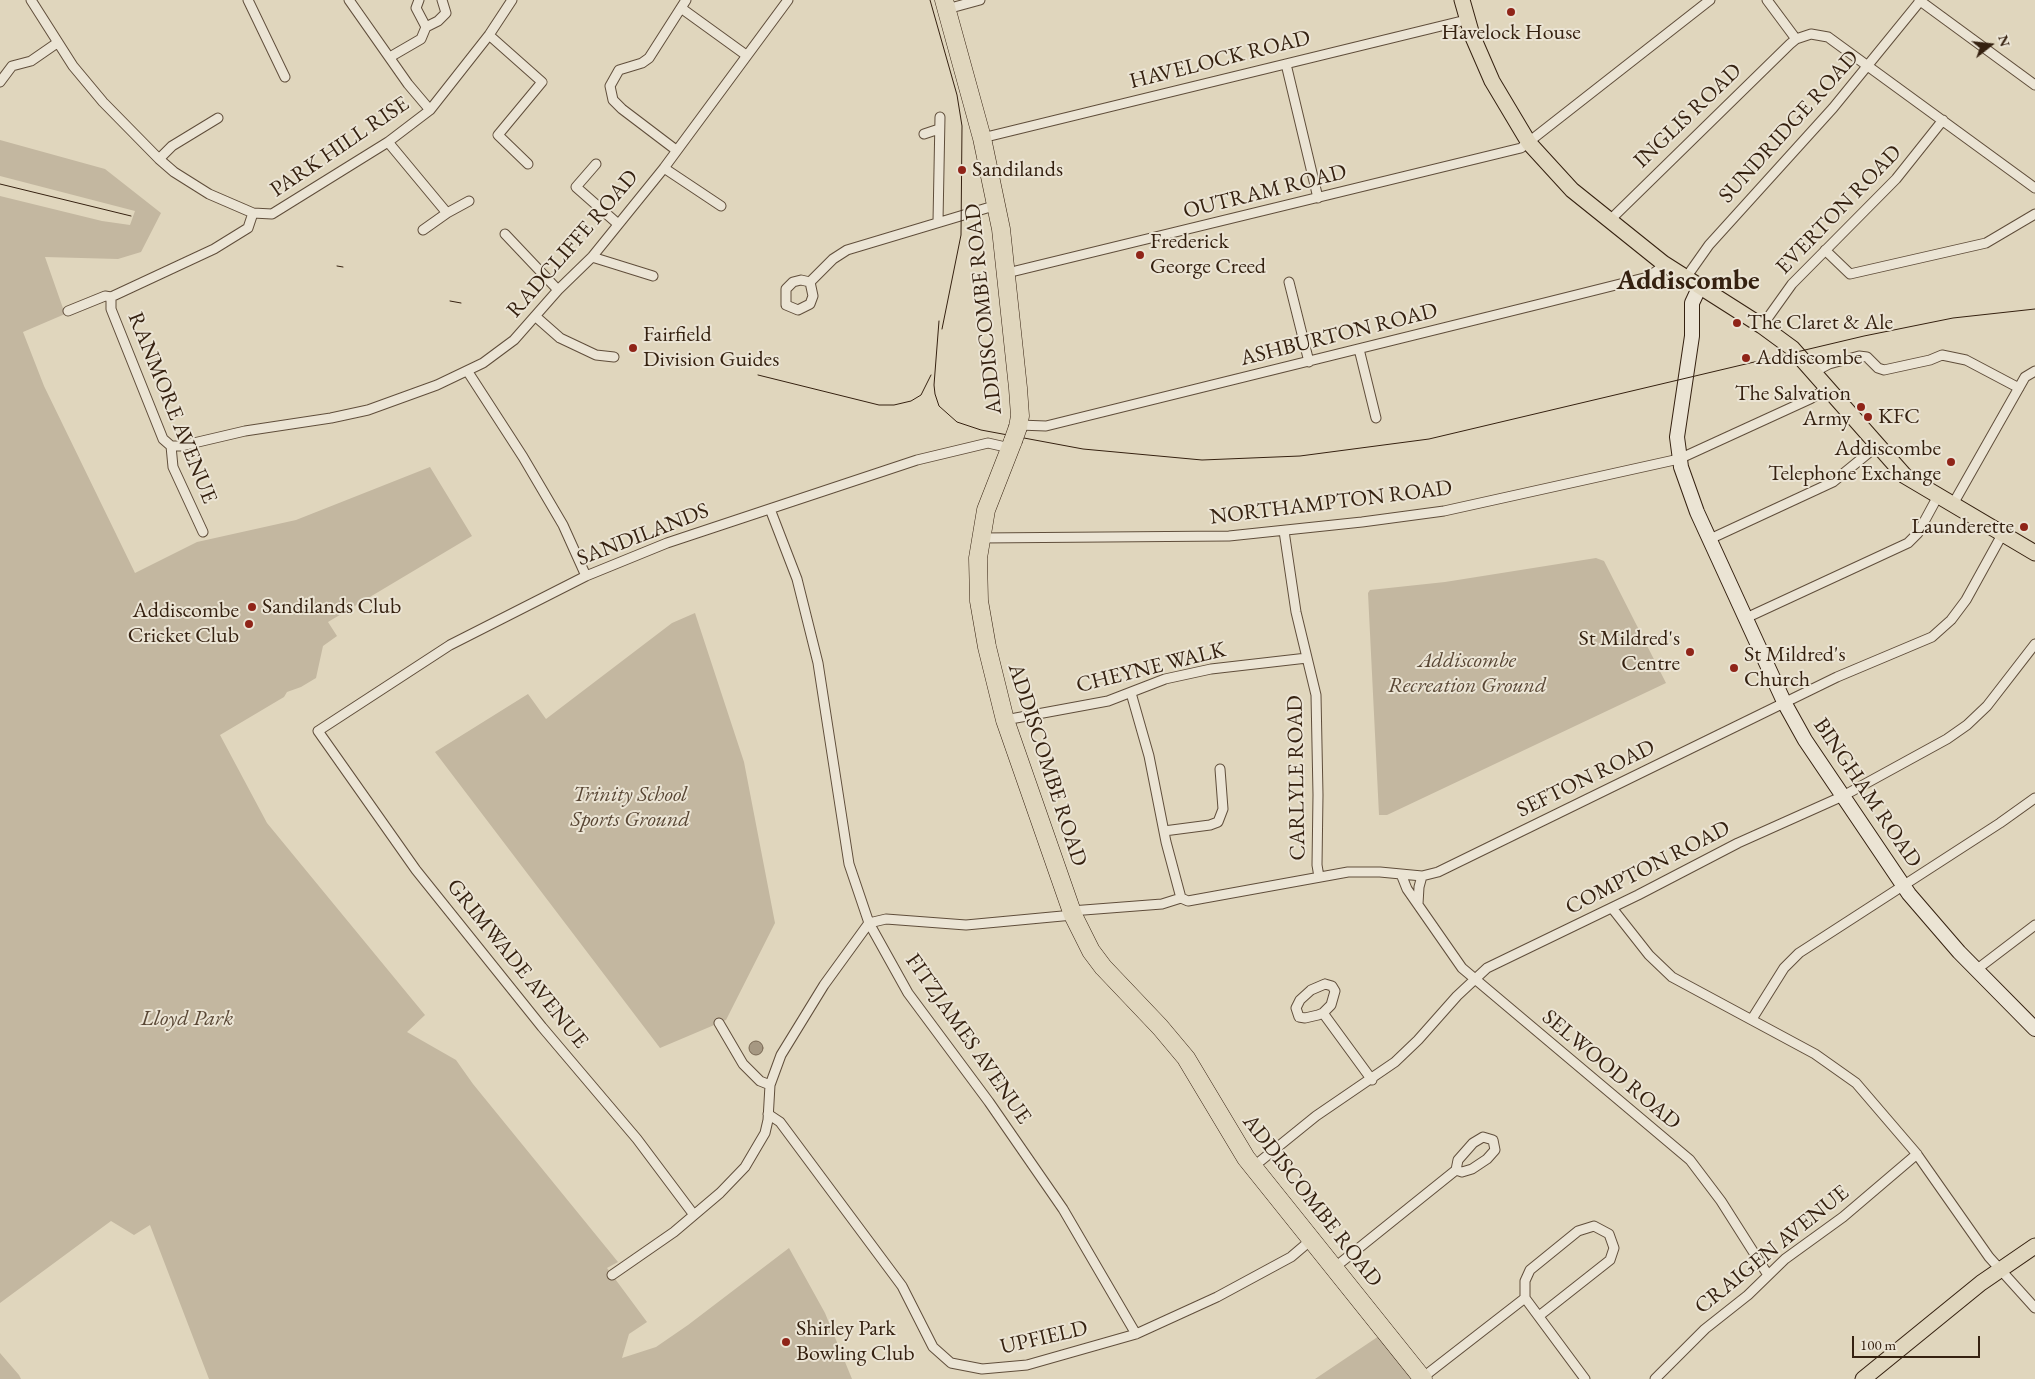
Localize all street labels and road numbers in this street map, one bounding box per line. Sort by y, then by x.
street label: HAVELOCK ROAD [1127,25,1313,95]
street label: SUNDRIDGE ROAD [1713,45,1865,209]
street label: INGLIS ROAD [1629,58,1747,174]
street label: PARK HILL RISE [266,91,414,203]
street label: EVERTON ROAD [1771,140,1907,280]
street label: OUTRAM ROAD [1181,159,1349,225]
street label: RADCLIFFE ROAD [502,165,644,323]
street label: ADDISCOMBE ROAD [960,202,1008,416]
street label: ASHBURTON ROAD [1238,298,1440,372]
street label: RANMORE AVENUE [122,309,222,507]
street label: NORTHAMPTON ROAD [1208,475,1454,531]
street label: SANDILANDS [573,498,713,572]
street label: CHEYNE WALK [1074,637,1228,699]
street label: ADDISCOMBE ROAD [1002,660,1092,870]
street label: CARLYLE ROAD [1282,695,1312,861]
street label: BINGHAM ROAD [1807,713,1927,873]
street label: SEFTON ROAD [1513,734,1659,824]
street label: COMPTON ROAD [1561,815,1735,921]
street label: GRIMWADE AVENUE [441,874,593,1054]
street label: FITZJAMES AVENUE [899,949,1037,1129]
street label: SELWOOD ROAD [1536,1004,1686,1136]
street label: ADDISCOMBE ROAD [1236,1109,1388,1293]
street label: CRAIGEN AVENUE [1690,1180,1854,1320]
street label: UPFIELD [998,1315,1090,1361]

